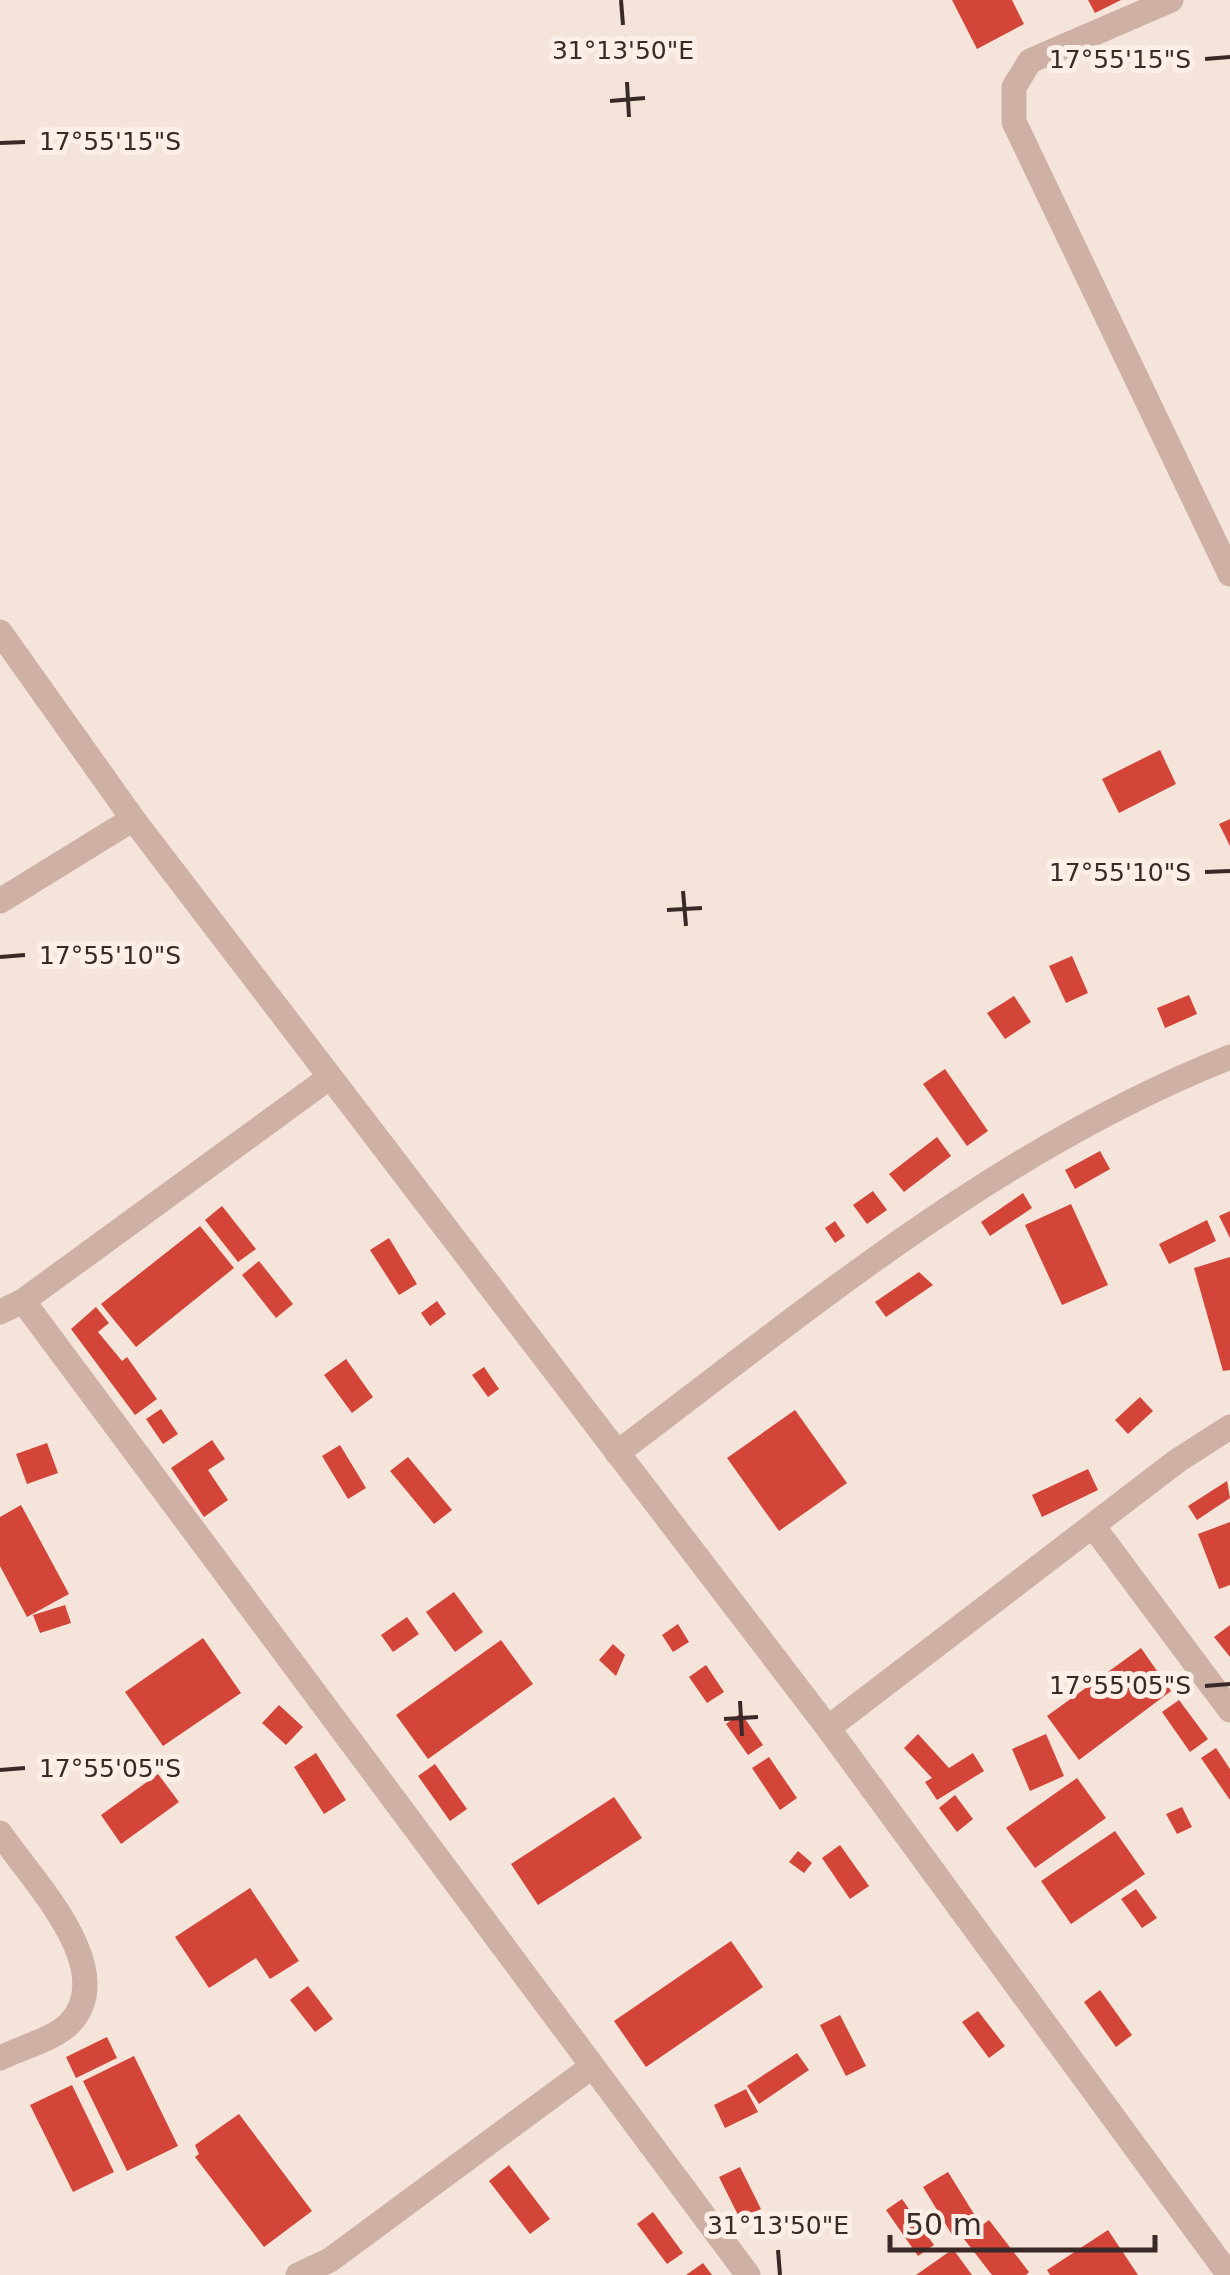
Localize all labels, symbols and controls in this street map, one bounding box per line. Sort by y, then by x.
text: 31°13'50"E [552,36,694,65]
text: 17°55'15"S [1049,45,1191,74]
text: 17°55'15"S [39,127,181,156]
text: 17°55'10"S [1049,858,1191,887]
text: 17°55'10"S [39,941,181,970]
text: 17°55'05"S [1049,1671,1191,1700]
text: 17°55'05"S [39,1754,181,1783]
scale bar [890,2190,1155,2252]
text: 50 m [905,2207,982,2242]
text: 31°13'50"E [707,2211,849,2240]

